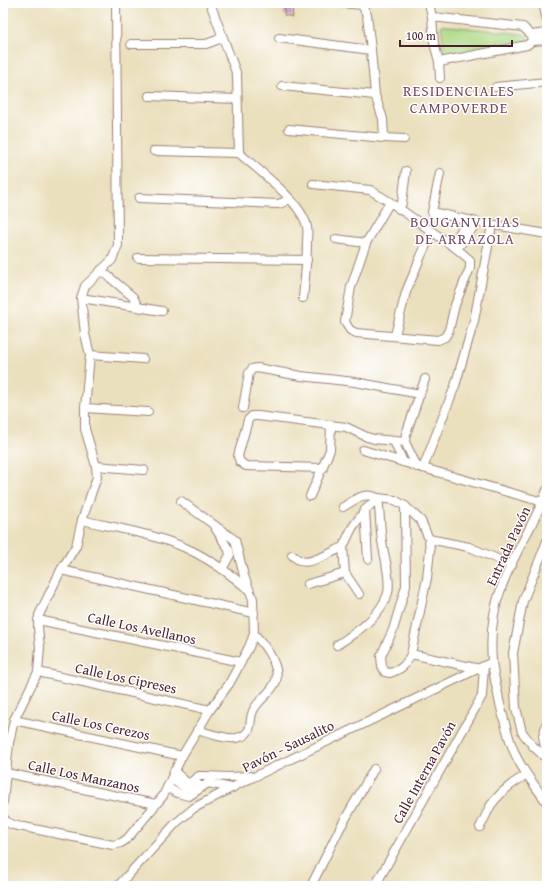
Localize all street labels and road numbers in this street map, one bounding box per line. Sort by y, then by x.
street label: Entrada Pavón [481,503,535,589]
street label: Calle Los Avellanos [86,607,198,649]
street label: Calle Los Cipreses [73,657,179,699]
street label: Calle Los Cerezos [50,705,152,745]
street label: Pavón - Sausalito [239,715,337,777]
street label: Calle Interna Pavón [387,717,461,827]
street label: Calle Los Manzanos [26,754,142,798]

